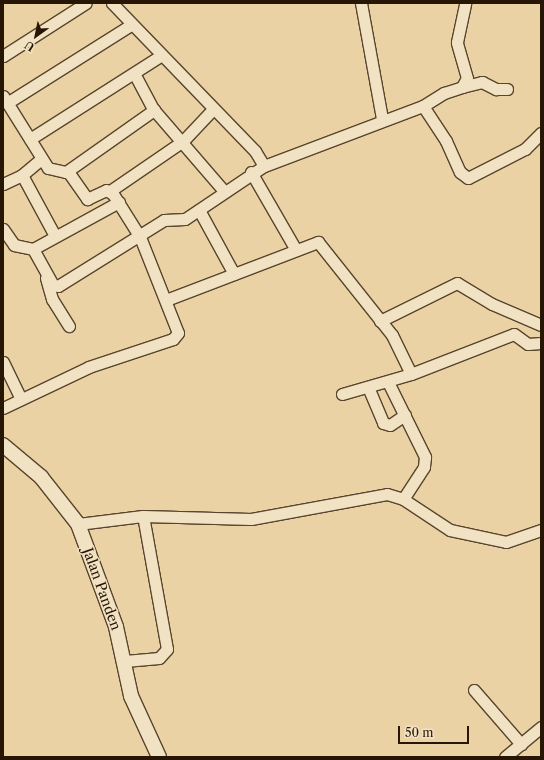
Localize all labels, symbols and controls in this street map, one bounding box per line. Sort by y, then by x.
north arrow [16,16,56,56]
text: U [22,38,37,54]
street label: Jalan Panden [79,545,125,633]
scale bar [400,718,471,744]
text: 50 m [405,725,434,740]

